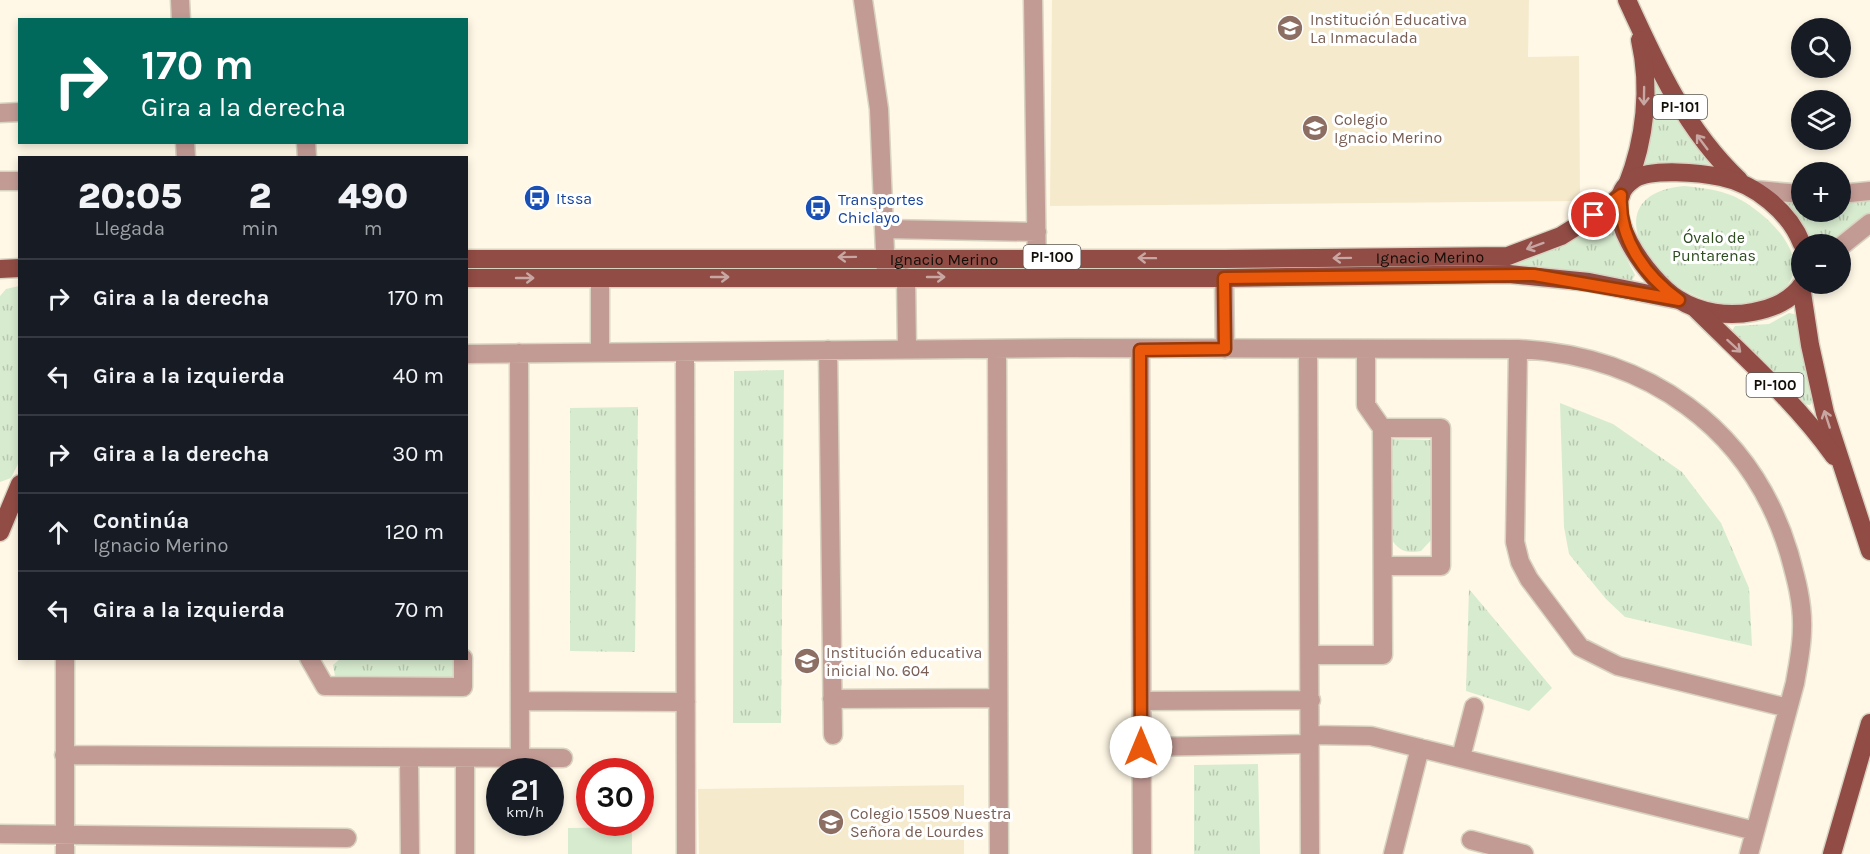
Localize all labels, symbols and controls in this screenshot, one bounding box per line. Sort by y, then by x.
place label: Institución Educativa La Inmaculada [1310,10,1467,47]
school or university icon: Institución Educativa La Inmaculada [1275,13,1305,43]
map controls [1791,18,1851,294]
button: search [1791,18,1851,78]
text: 170 m [141,40,254,90]
icon: right [42,42,120,120]
one-way arrow [1638,86,1650,106]
button: layers [1791,90,1851,150]
text: Gira a la derecha [141,91,346,123]
road number: PI-101 [1653,95,1707,119]
place label: Colegio Ignacio Merino [1334,110,1442,147]
school or university icon: Colegio Ignacio Merino [1300,113,1330,143]
one-way arrow [1696,134,1709,150]
button: + [1791,162,1851,222]
text: 20:05 [78,175,182,217]
text: 2 [249,175,271,217]
text: 490 [338,175,408,217]
bus stop icon: Itssa [522,183,552,213]
place label: Itssa [556,189,592,208]
pin [1568,189,1619,240]
place label: Transportes Chiclayo [838,190,924,227]
bus stop icon: Transportes Chiclayo [803,193,833,223]
icon: arrive [1577,198,1610,231]
text: Llegada [95,217,165,240]
text: min [242,217,278,240]
text: m [364,217,382,240]
park label: Óvalo de Puntarenas [1672,228,1756,265]
button: − [1791,234,1851,294]
one-way arrow [1527,241,1545,252]
road number: PI-100 [1024,245,1080,269]
street label: Ignacio Merino [1376,247,1484,267]
street label: Ignacio Merino [890,250,998,269]
one-way arrow [838,251,858,263]
one-way arrow [1138,252,1158,264]
one-way arrow [1333,252,1353,263]
one-way arrow [925,271,945,283]
one-way arrow [514,272,534,284]
one-way arrow [709,272,729,283]
icon: right [42,282,75,315]
text: Gira a la derecha [93,285,269,311]
text: 170 m [388,285,444,311]
one-way arrow [1727,339,1742,353]
icon: left [42,360,75,393]
text: Gira a la izquierda [93,363,285,389]
text: 40 m [393,363,444,389]
road number: PI-100 [1746,373,1804,397]
one-way arrow [1821,410,1832,429]
icon: right [42,438,75,471]
text: Gira a la derecha [93,441,269,467]
text: 30 m [392,441,444,467]
text: Continúa [93,508,189,534]
icon: ahead [42,516,75,549]
text: 120 m [385,519,444,545]
text: Ignacio Merino [93,534,228,557]
icon: left [42,594,75,627]
text: Gira a la izquierda [93,597,285,623]
text: 70 m [395,597,444,623]
place label: Institución educativa inicial No. 604 [826,643,982,680]
school or university icon: Institución educativa inicial No. 604 [792,646,822,676]
position arrow [1109,715,1173,779]
speed limit sign: 30 [576,758,654,836]
text: 21 [511,772,539,808]
text: km/h [506,803,544,821]
place label: Colegio 15509 Nuestra Señora de Lourdes [850,804,1011,841]
school or university icon: Colegio 15509 Nuestra Señora de Lourdes [816,807,846,837]

